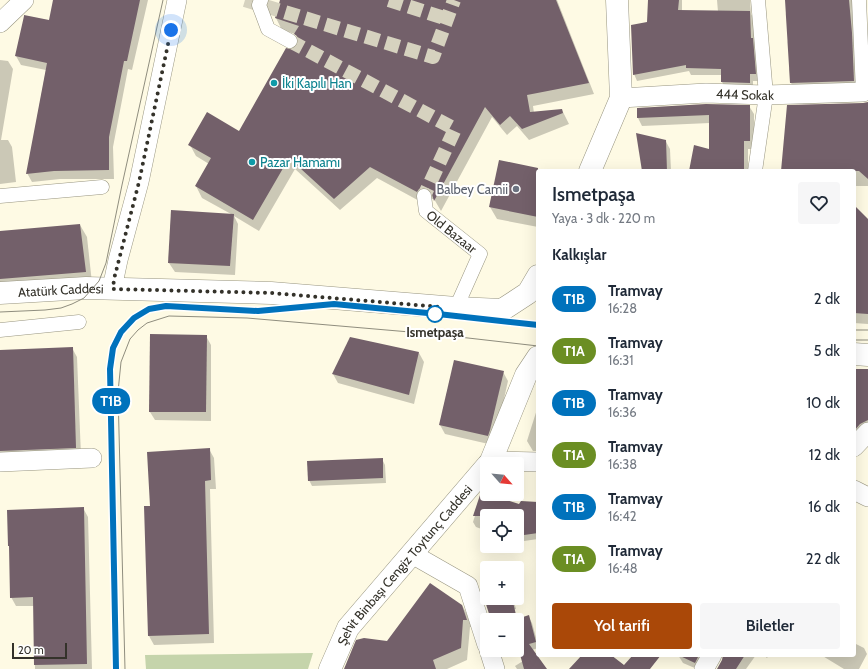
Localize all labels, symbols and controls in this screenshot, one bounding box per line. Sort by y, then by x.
your location [161,20,181,40]
place label: İki Kapılı Han [282,75,352,91]
marker: İki Kapılı Han [269,78,279,88]
street label: 444 Sokak [716,85,774,103]
place label: Pazar Hamamı [260,154,340,170]
marker: Pazar Hamamı [247,157,257,167]
place label: Balbey Camii [436,181,508,197]
button: heart [798,182,840,224]
text: Ismetpaşa [552,183,635,206]
marker: Balbey Camii [511,184,521,194]
street label: Old Bazaar [423,207,481,257]
text: Yaya · 3 dk · 220 m [552,210,655,226]
text: Kalkışlar [552,246,606,264]
street label: Atatürk Caddesi [18,280,104,300]
text: Tramvay [608,282,663,300]
text: T1B [563,290,585,308]
text: 2 dk [814,290,840,308]
text: 16:28 [608,300,637,316]
marker: Ismetpaşa [426,305,444,323]
place label: Ismetpaşa [406,324,464,340]
text: Tramvay [608,334,663,352]
text: T1A [563,342,585,360]
text: 5 dk [813,342,840,360]
text: 16:31 [608,352,634,368]
text: Tramvay [608,386,663,404]
line badge: T1B [88,388,134,414]
text: T1B [100,392,122,410]
text: T1B [563,394,585,412]
text: 10 dk [806,394,840,412]
text: 16:36 [608,404,637,420]
text: Tramvay [608,438,663,456]
text: T1A [563,446,585,464]
text: 12 dk [809,446,840,464]
text: 16:38 [608,456,637,472]
north arrow [480,457,524,501]
map controls [480,457,524,657]
street label: Şehit Binbaşı Cengiz Toytunç Caddesi [333,481,475,648]
text: Tramvay [608,490,663,508]
text: T1B [563,498,585,516]
text: 16 dk [808,498,840,516]
text: 16:42 [608,508,637,524]
button: locate [480,509,524,553]
text: Tramvay [608,542,663,560]
text: T1A [563,550,585,568]
text: 22 dk [806,550,840,568]
text: 16:48 [608,560,638,576]
button: + [480,561,524,605]
button: Yol tarifi [552,603,692,649]
button: Biletler [700,603,840,649]
button: − [480,613,524,657]
scale bar [12,641,67,660]
text: 20 m [18,643,44,657]

